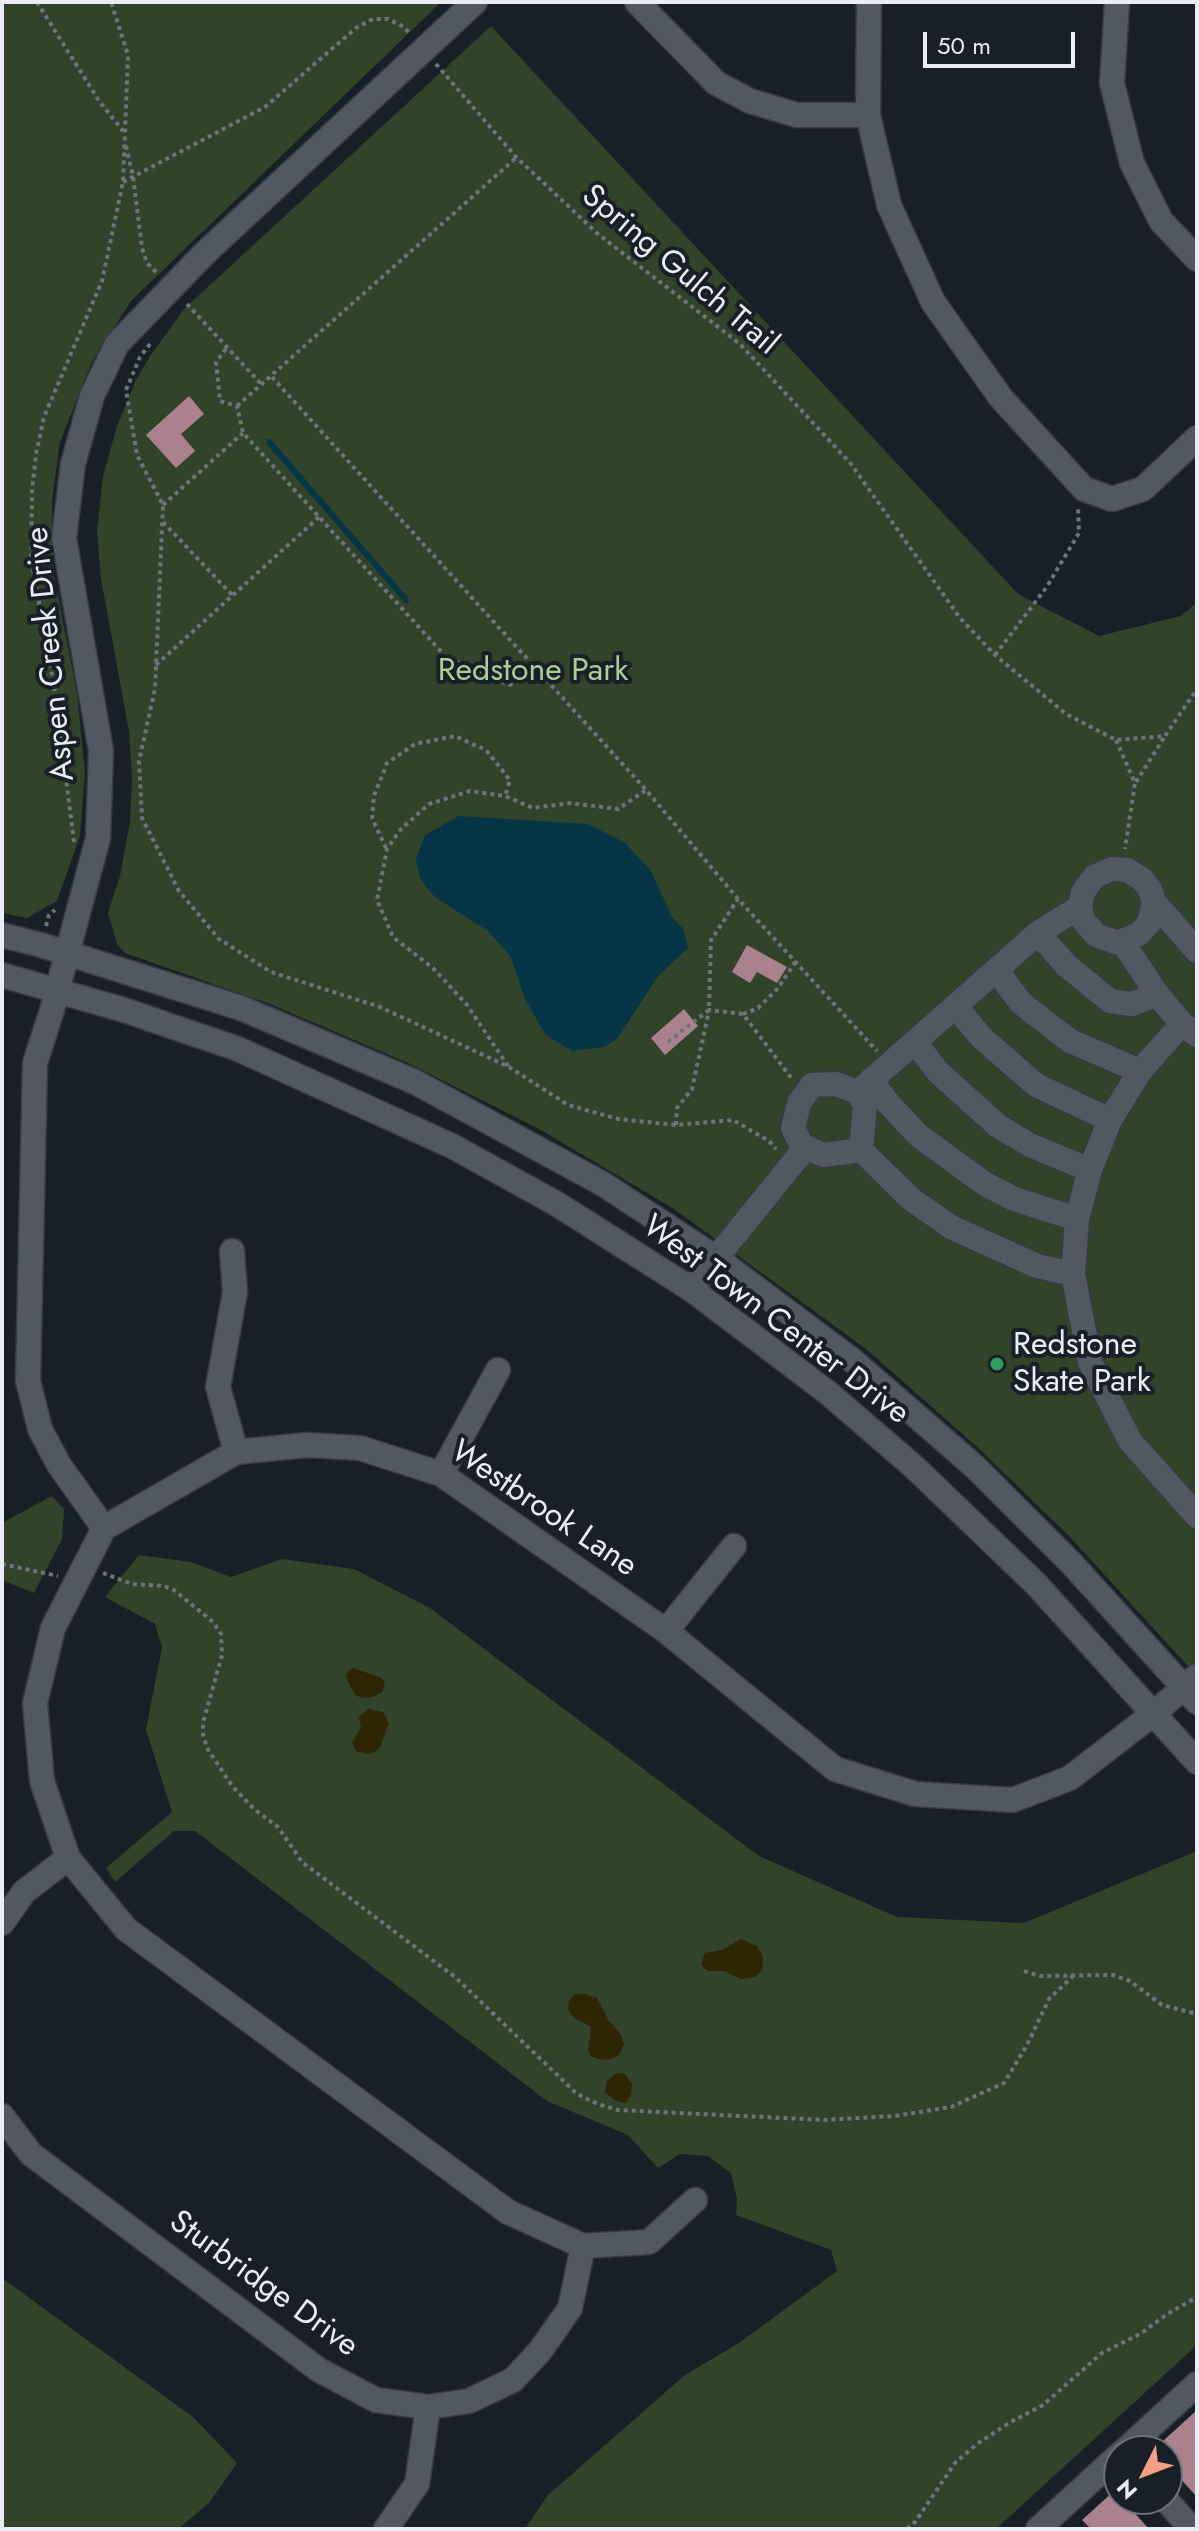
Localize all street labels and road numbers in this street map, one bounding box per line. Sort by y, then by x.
street label: Spring Gulch Trail [573,178,785,364]
street label: Aspen Creek Drive [20,525,84,783]
street label: West Town Center Drive [634,1208,916,1434]
street label: Westbrook Lane [442,1434,644,1586]
street label: Sturbridge Drive [161,2204,365,2366]

